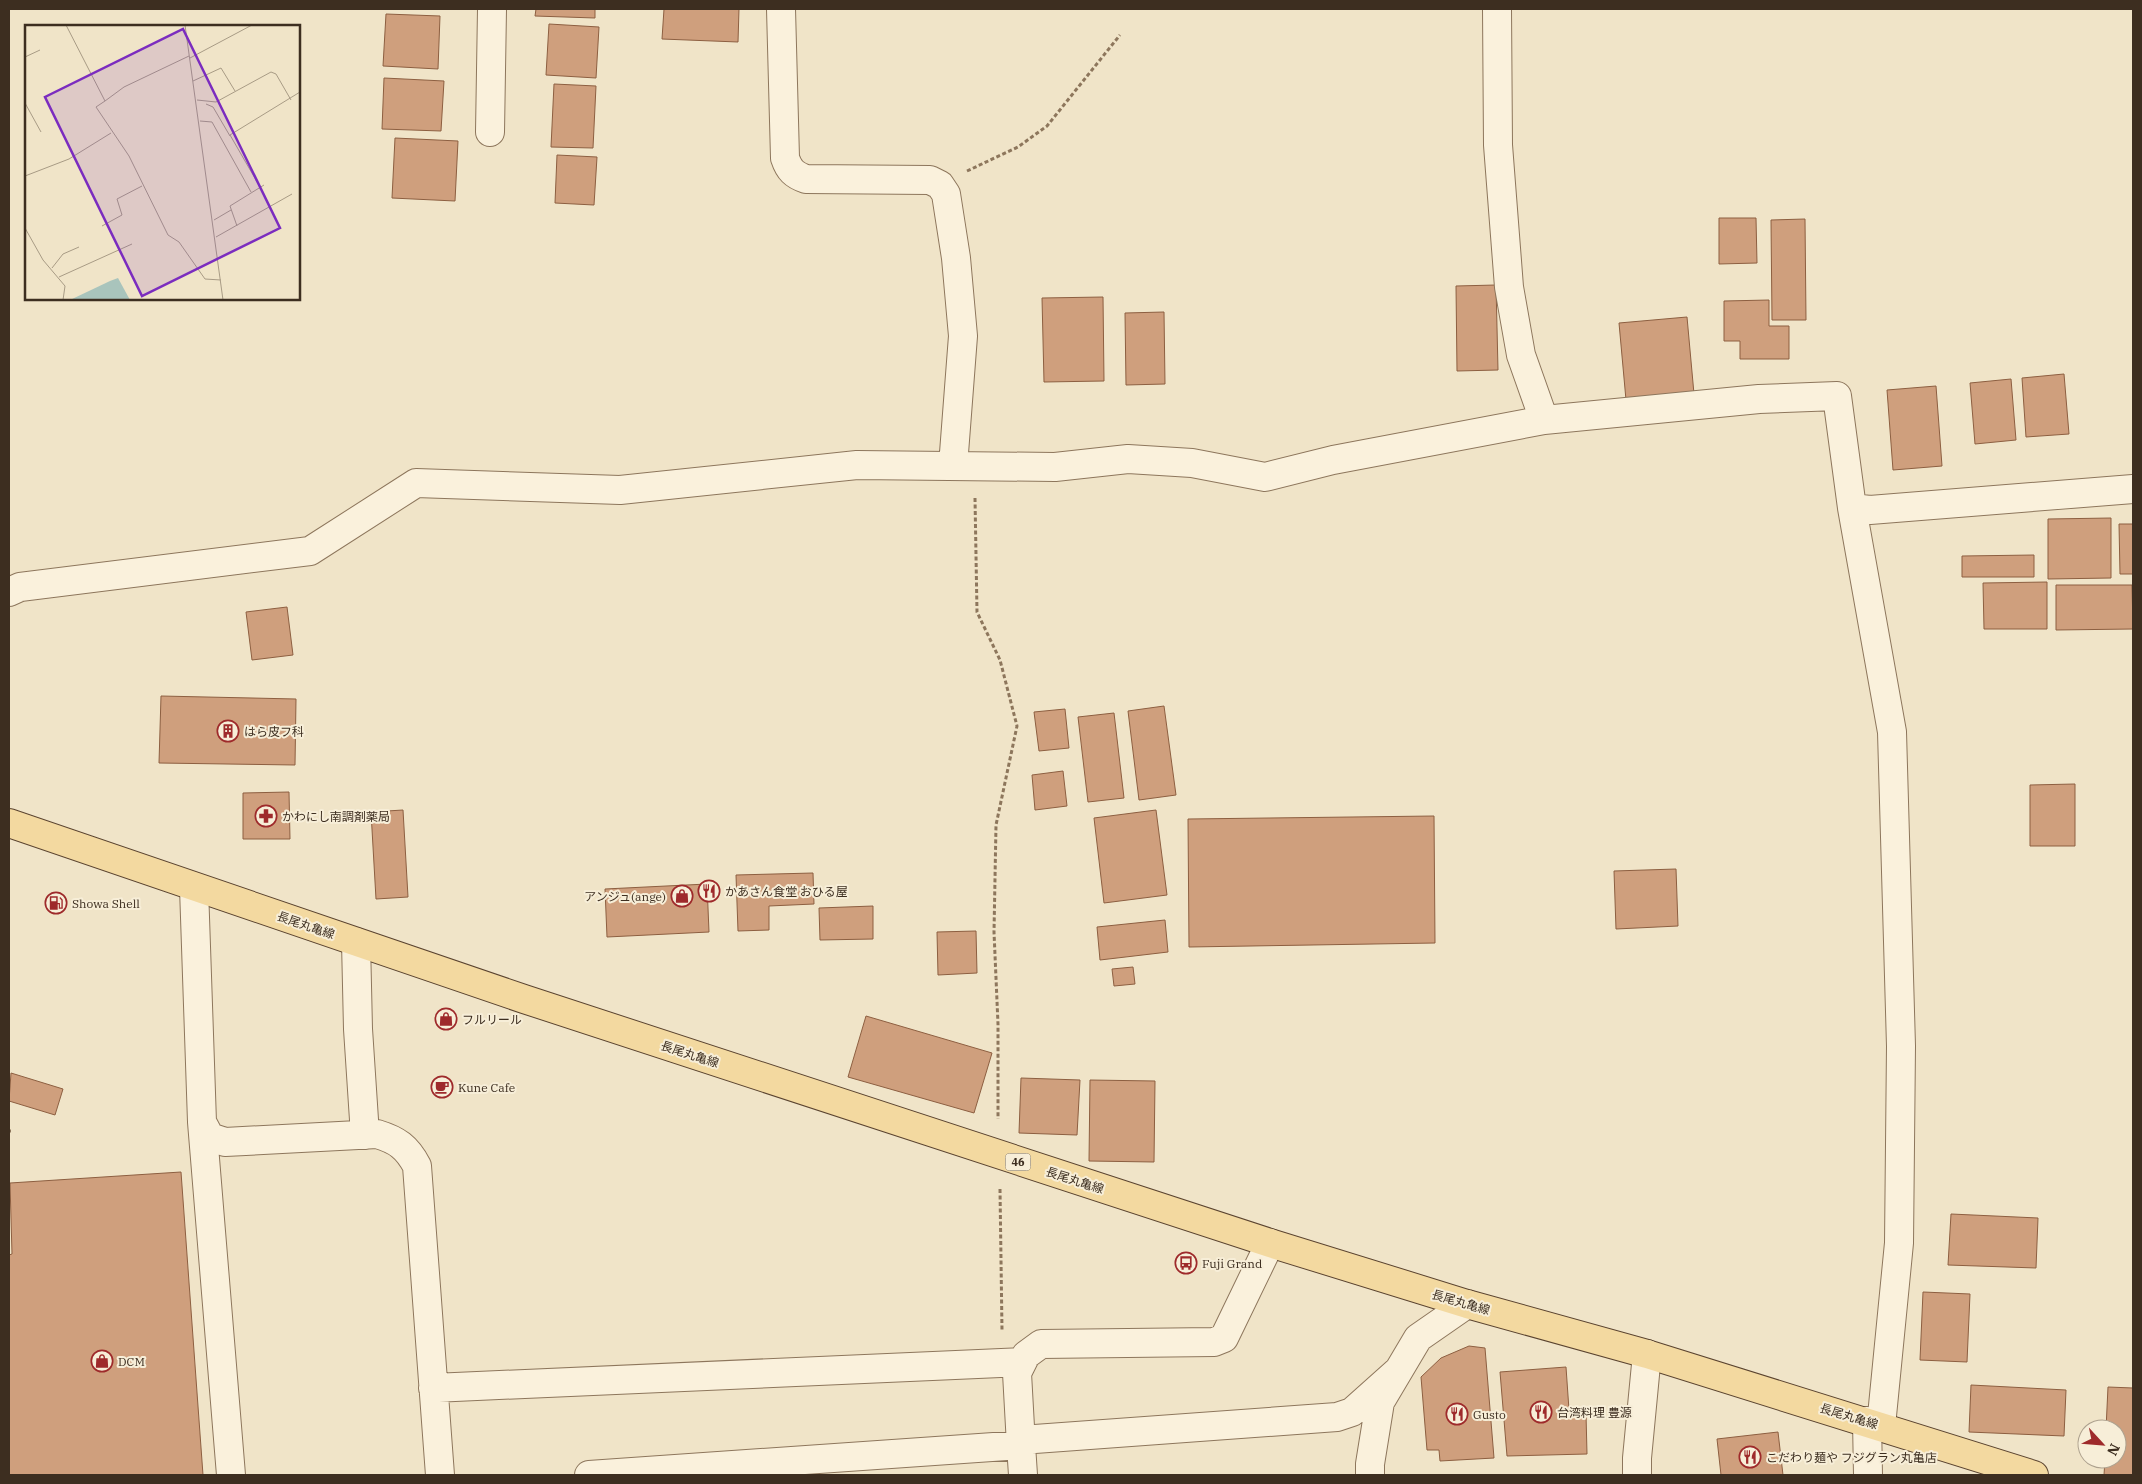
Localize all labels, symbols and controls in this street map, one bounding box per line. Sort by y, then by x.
inset map [25,25,300,300]
building icon: はら皮フ科 [216,719,240,743]
place label: はら皮フ科 [244,724,304,739]
pharmacy icon: かわにし南調剤薬局 [254,804,278,828]
place label: かわにし南調剤薬局 [282,809,390,824]
restaurant icon: かあさん食堂 おひる屋 [697,879,721,903]
shop icon: アンジュ(ange) [670,884,694,908]
place label: かあさん食堂 おひる屋 [725,884,848,899]
place label: アンジュ(ange) [584,889,666,904]
fuel station icon: Showa Shell [44,891,68,915]
place label: Showa Shell [72,896,140,911]
street label: 長尾丸亀線 [275,908,337,942]
shop icon: フルリール [434,1007,458,1031]
place label: フルリール [462,1012,522,1027]
street label: 長尾丸亀線 [659,1038,721,1070]
cafe icon: Kune Cafe [430,1075,454,1099]
place label: Kune Cafe [458,1080,515,1095]
road number: 46 [1006,1154,1030,1170]
street label: 長尾丸亀線 [1044,1164,1106,1196]
bus stop icon: Fuji Grand [1174,1251,1198,1275]
place label: Fuji Grand [1202,1256,1262,1271]
street label: 長尾丸亀線 [1430,1287,1492,1317]
shop icon: DCM [90,1349,114,1373]
place label: DCM [118,1354,145,1369]
restaurant icon: 台湾料理 豊源 [1529,1400,1553,1424]
street label: 長尾丸亀線 [1818,1400,1880,1432]
restaurant icon: Gusto [1445,1402,1469,1426]
place label: 台湾料理 豊源 [1557,1405,1632,1420]
place label: Gusto [1473,1407,1506,1422]
north arrow [2077,1419,2127,1469]
text: N [2103,1441,2124,1459]
restaurant icon: こだわり麺や フジグラン丸亀店 [1738,1445,1762,1469]
place label: こだわり麺や フジグラン丸亀店 [1766,1450,1937,1465]

